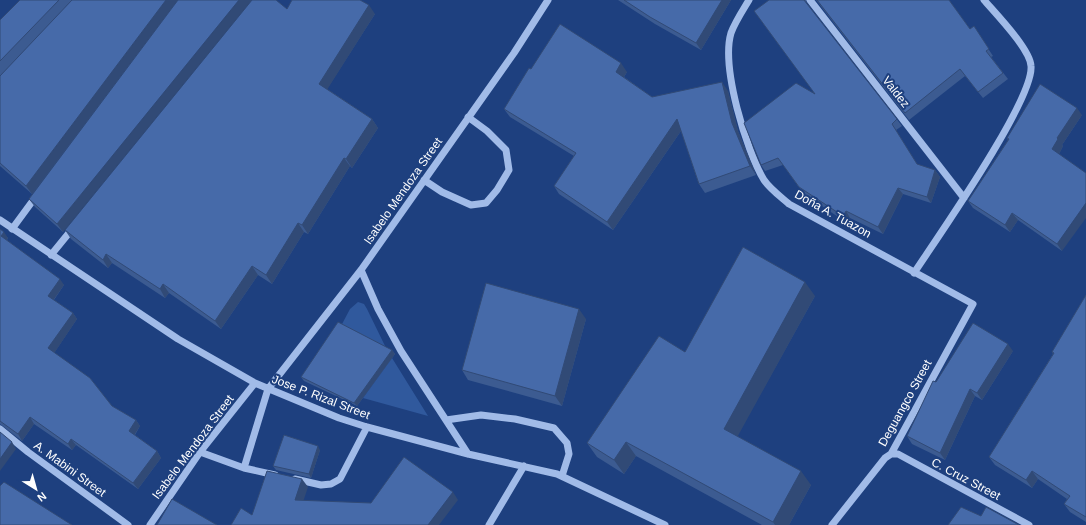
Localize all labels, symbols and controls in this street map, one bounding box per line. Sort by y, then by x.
street label: Valdez [879,74,913,110]
street label: Isabelo Mendoza Street [361,135,445,247]
street label: Doña A. Tuazon [792,187,874,241]
street label: Deguangco Street [875,357,935,449]
street label: Jose P. Rizal Street [270,372,373,422]
street label: Isabelo Mendoza Street [149,392,237,502]
street label: A. Mabini Street [31,438,109,500]
street label: C. Cruz Street [929,455,1003,503]
north arrow [16,469,56,509]
text: N [35,490,49,504]

